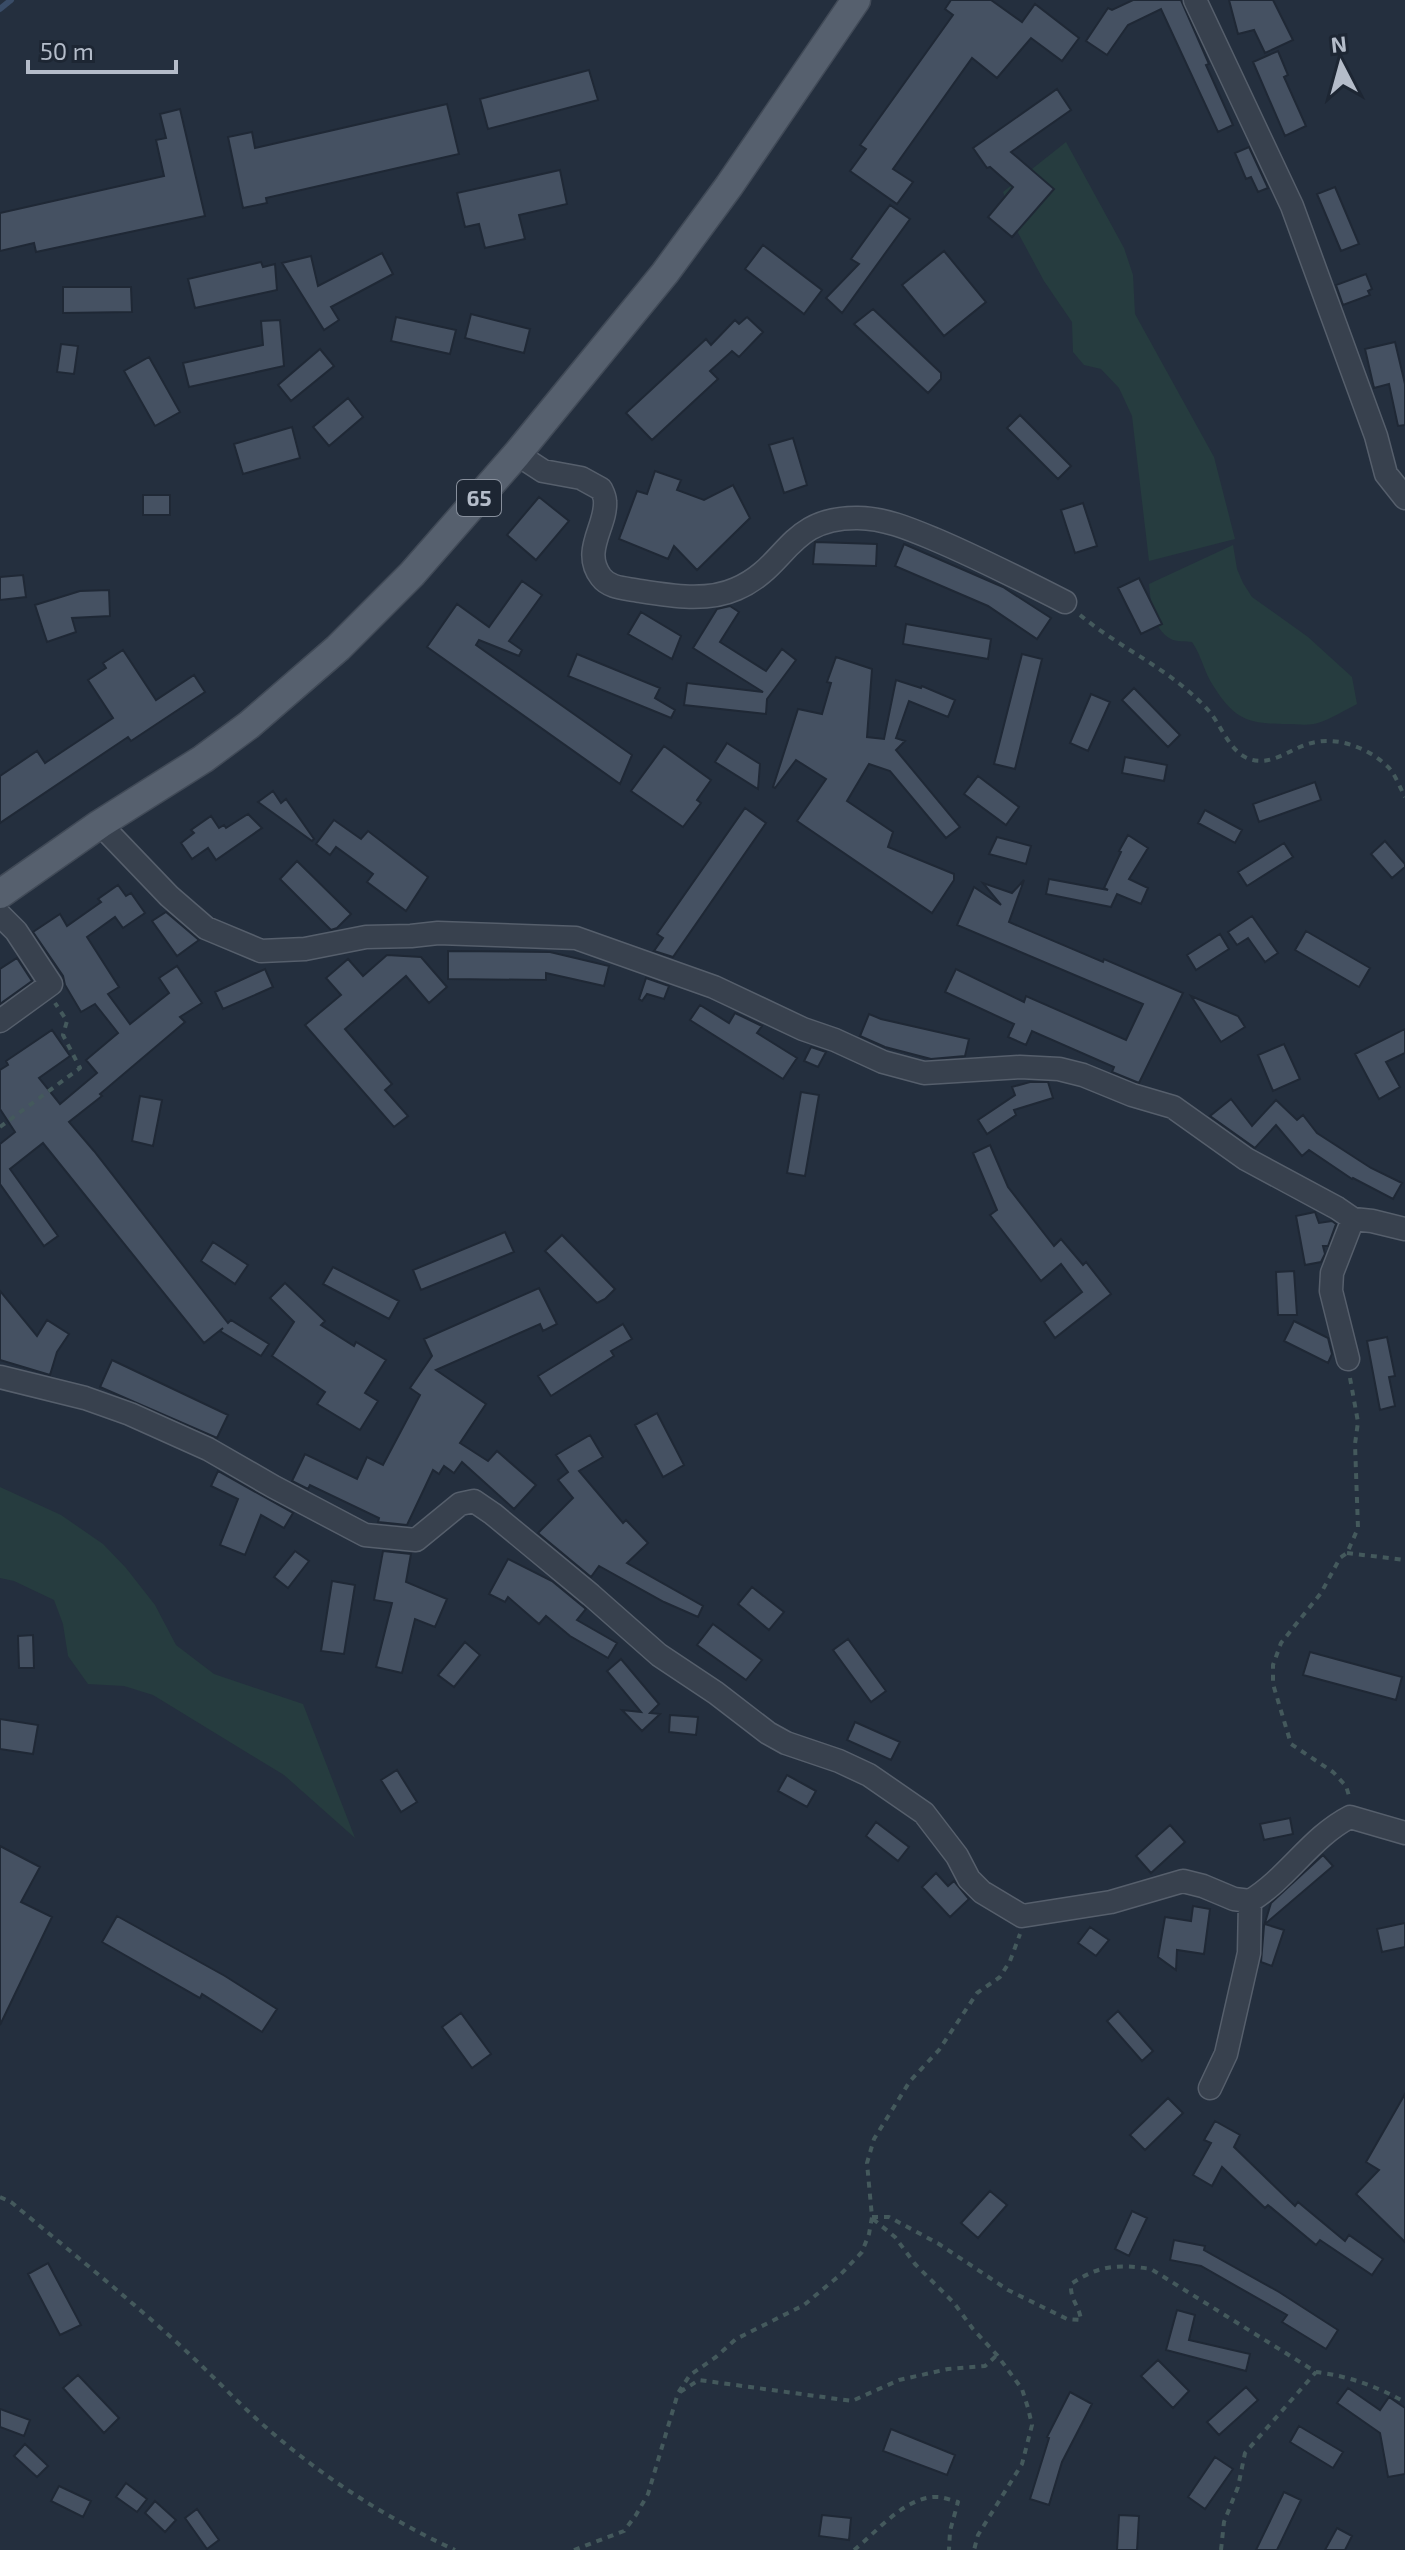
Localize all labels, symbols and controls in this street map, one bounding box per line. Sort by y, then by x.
scale bar [28,24,176,74]
north arrow [1301,24,1381,104]
text: N [1330,29,1348,57]
text: 50 m [40,36,94,65]
road number: 65 [457,480,501,516]

